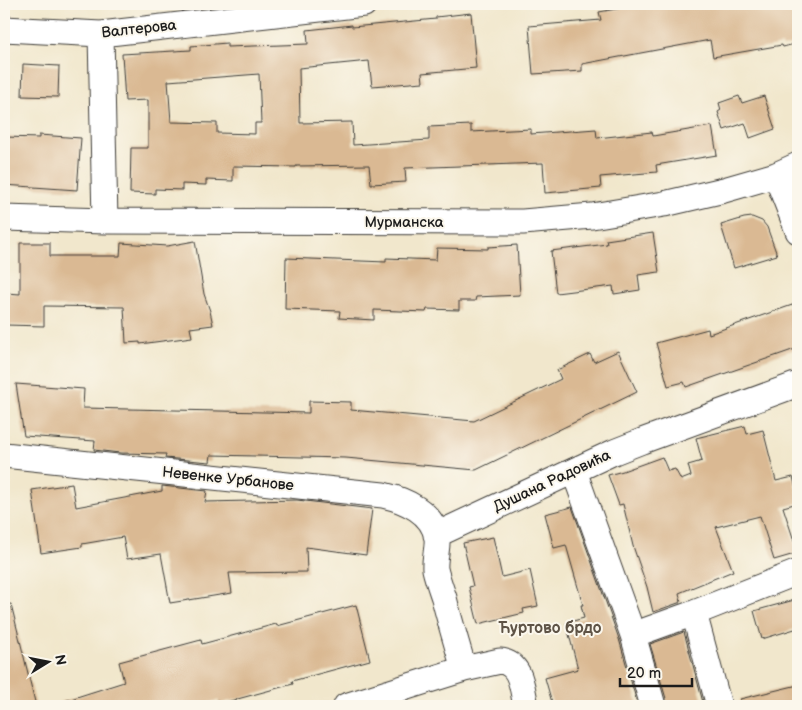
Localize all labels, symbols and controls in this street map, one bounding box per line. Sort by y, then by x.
street label: Валтерова [101,16,178,42]
street label: Мурманска [364,213,444,232]
street label: Душана Радовића [490,445,614,516]
street label: Невенке Урбанове [161,463,295,495]
district label: Ћуртово брдо [498,619,602,638]
north arrow [22,638,72,688]
text: N [51,653,70,666]
scale bar [620,655,692,687]
text: 20 m [627,664,661,683]

